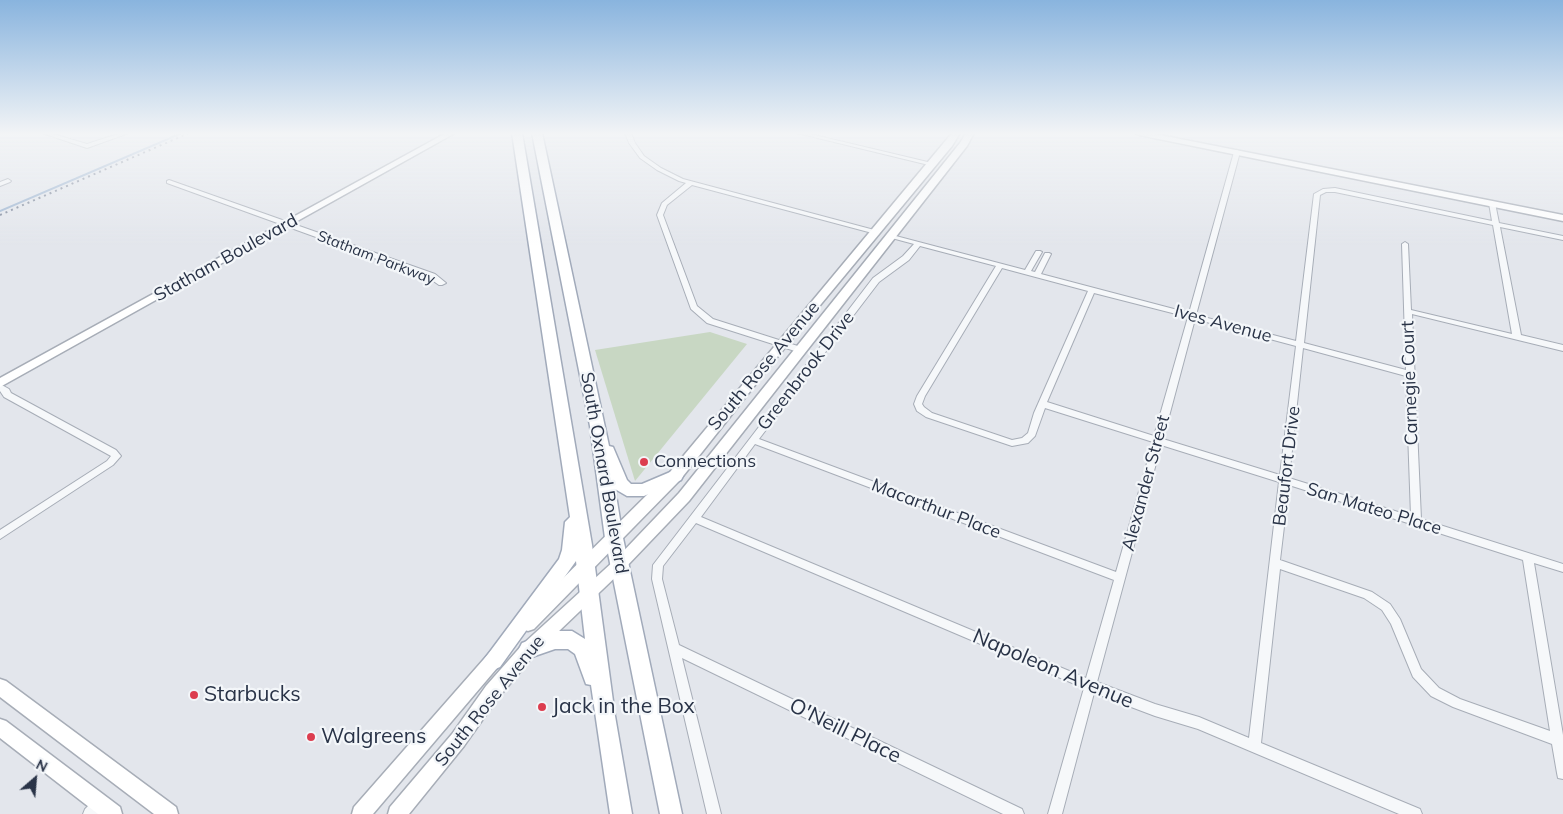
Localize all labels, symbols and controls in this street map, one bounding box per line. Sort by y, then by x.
street label: Statham Boulevard [150,210,302,306]
street label: Statham Parkway [315,227,437,289]
street label: South Rose Avenue [704,297,824,435]
street label: Ives Avenue [1172,301,1274,347]
street label: Greenbrook Drive [753,307,859,435]
street label: Carnegie Court [1397,320,1423,446]
street label: South Oxnard Boulevard [576,370,632,576]
street label: Beaufort Drive [1269,405,1305,527]
street label: Alexander Street [1117,413,1175,553]
place label: Connections [654,451,756,473]
marker: Connections [638,456,650,468]
street label: Macarthur Place [868,474,1004,544]
street label: San Mateo Place [1304,478,1444,540]
street label: Napoleon Avenue [969,624,1137,714]
street label: South Rose Avenue [431,631,549,771]
place label: Starbucks [204,682,301,708]
marker: Starbucks [188,689,200,701]
street label: O'Neill Place [785,693,905,769]
place label: Jack in the Box [552,694,695,720]
marker: Jack in the Box [536,701,548,713]
place label: Walgreens [321,724,426,750]
marker: Walgreens [305,731,317,743]
north arrow [10,754,60,804]
text: N [33,755,51,776]

